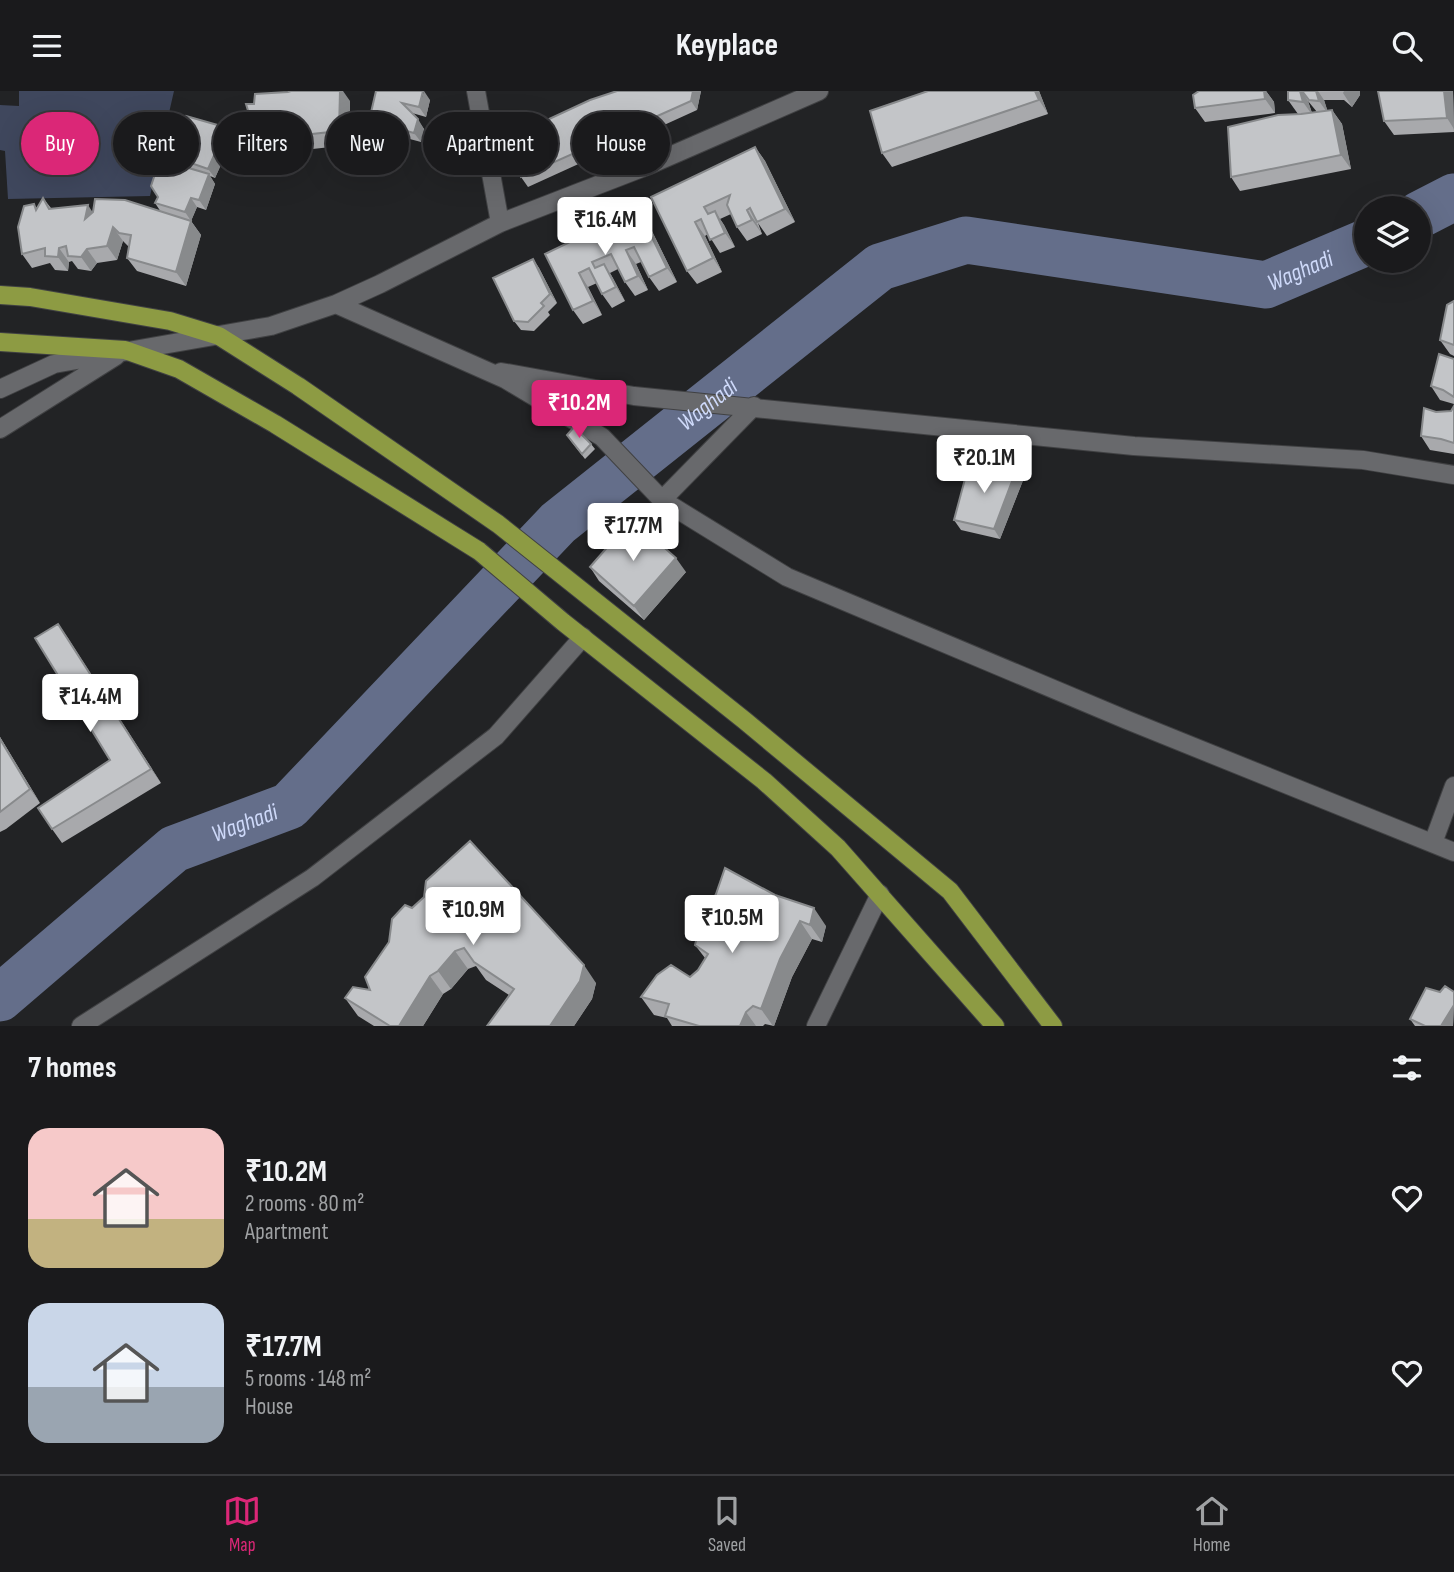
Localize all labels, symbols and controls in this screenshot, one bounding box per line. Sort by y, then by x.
text: Keyplace [676,26,778,65]
icon: menu [28,27,66,65]
icon: search [1388,27,1426,65]
chip: Buy [21,112,99,175]
chip: Rent [113,112,199,175]
chip: Filters [213,112,312,175]
chip: New [326,112,409,175]
chip: Apartment [423,112,558,175]
chip: House [572,112,670,175]
map controls [1354,196,1431,273]
button: layers [1354,196,1431,273]
pin: ₹16.4M [548,197,662,257]
text: ₹16.4M [573,206,637,234]
water label: Waghadi [1263,244,1338,297]
water label: Waghadi [671,371,744,437]
pin: ₹10.2M [522,381,636,440]
text: ₹10.2M [548,389,610,417]
pin: ₹20.1M [927,435,1041,495]
text: ₹20.1M [953,444,1015,472]
pin: ₹17.7M [576,503,690,563]
text: ₹17.7M [604,512,662,540]
pin: ₹14.4M [33,675,147,734]
text: ₹14.4M [58,683,122,711]
water label: Waghadi [207,797,282,848]
pin: ₹10.9M [416,887,530,947]
pin: ₹10.5M [675,895,789,955]
text: ₹10.9M [442,896,504,924]
text: ₹10.5M [701,904,763,932]
icon: filters [1388,1049,1426,1087]
text: 7 homes [28,1050,116,1086]
text: ₹10.2M [245,1154,327,1190]
icon: home [84,1156,168,1240]
icon: heart [1388,1179,1426,1217]
text: 2 rooms · 80 m² [245,1190,364,1218]
text: Apartment [245,1218,329,1246]
text: ₹17.7M [245,1329,322,1365]
icon: home [84,1331,168,1415]
icon: heart [1388,1354,1426,1392]
text: 5 rooms · 148 m² [245,1365,372,1393]
text: House [245,1393,293,1421]
tab: Map [223,1492,261,1557]
tab: Saved [708,1492,746,1557]
tab: Home [1193,1492,1231,1557]

